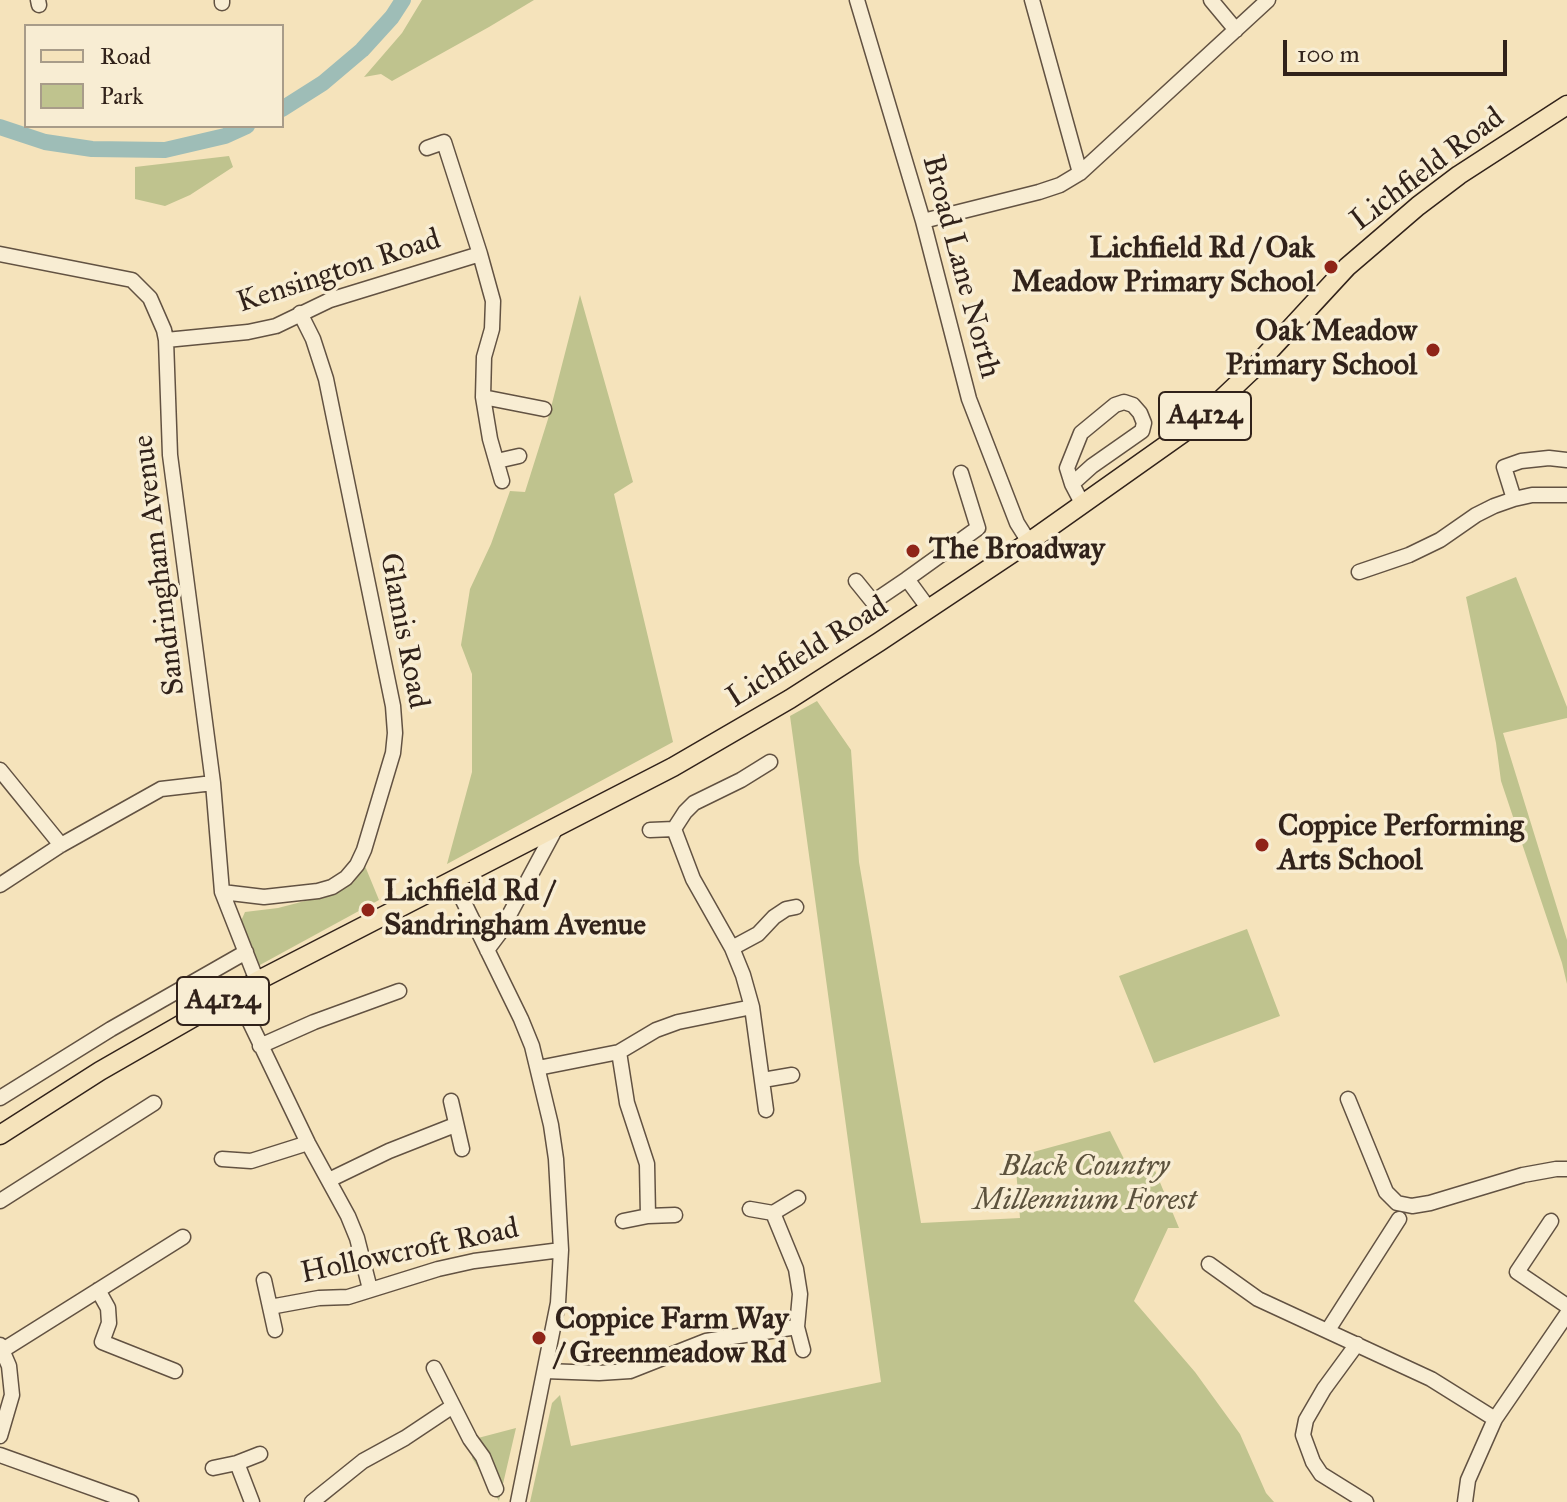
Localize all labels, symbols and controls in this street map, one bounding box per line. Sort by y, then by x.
legend [24,24,284,128]
scale bar [1287,24,1511,74]
text: 100 m [1297,39,1360,69]
text: Road [100,41,151,71]
text: Park [100,81,143,111]
street label: Lichfield Road [1344,101,1512,239]
street label: Broad Lane North [913,152,1007,382]
street label: Kensington Road [233,222,445,322]
place label: Lichfield Rd / Oak Meadow Primary School [1011,232,1315,302]
marker: Lichfield Rd / Oak Meadow Primary School [1322,258,1340,276]
place label: Oak Meadow Primary School [1226,315,1417,386]
marker: Oak Meadow Primary School [1424,341,1442,359]
road number: A4124 [1159,392,1251,440]
street label: Sandringham Avenue [126,433,194,697]
place label: The Broadway [929,533,1105,569]
marker: The Broadway [904,542,922,560]
street label: Glamis Road [370,550,436,712]
street label: Lichfield Road [721,589,895,717]
place label: Coppice Performing Arts School [1278,810,1524,880]
marker: Coppice Performing Arts School [1253,836,1271,854]
place label: Lichfield Rd / Sandringham Avenue [384,875,646,946]
marker: Lichfield Rd / Sandringham Avenue [359,901,377,919]
road number: A4124 [177,977,269,1025]
park label: Black Country Millennium Forest [973,1150,1197,1220]
street label: Hollowcroft Road [298,1211,522,1293]
place label: Coppice Farm Way / Greenmeadow Rd [555,1303,788,1374]
marker: Coppice Farm Way / Greenmeadow Rd [530,1329,548,1347]

